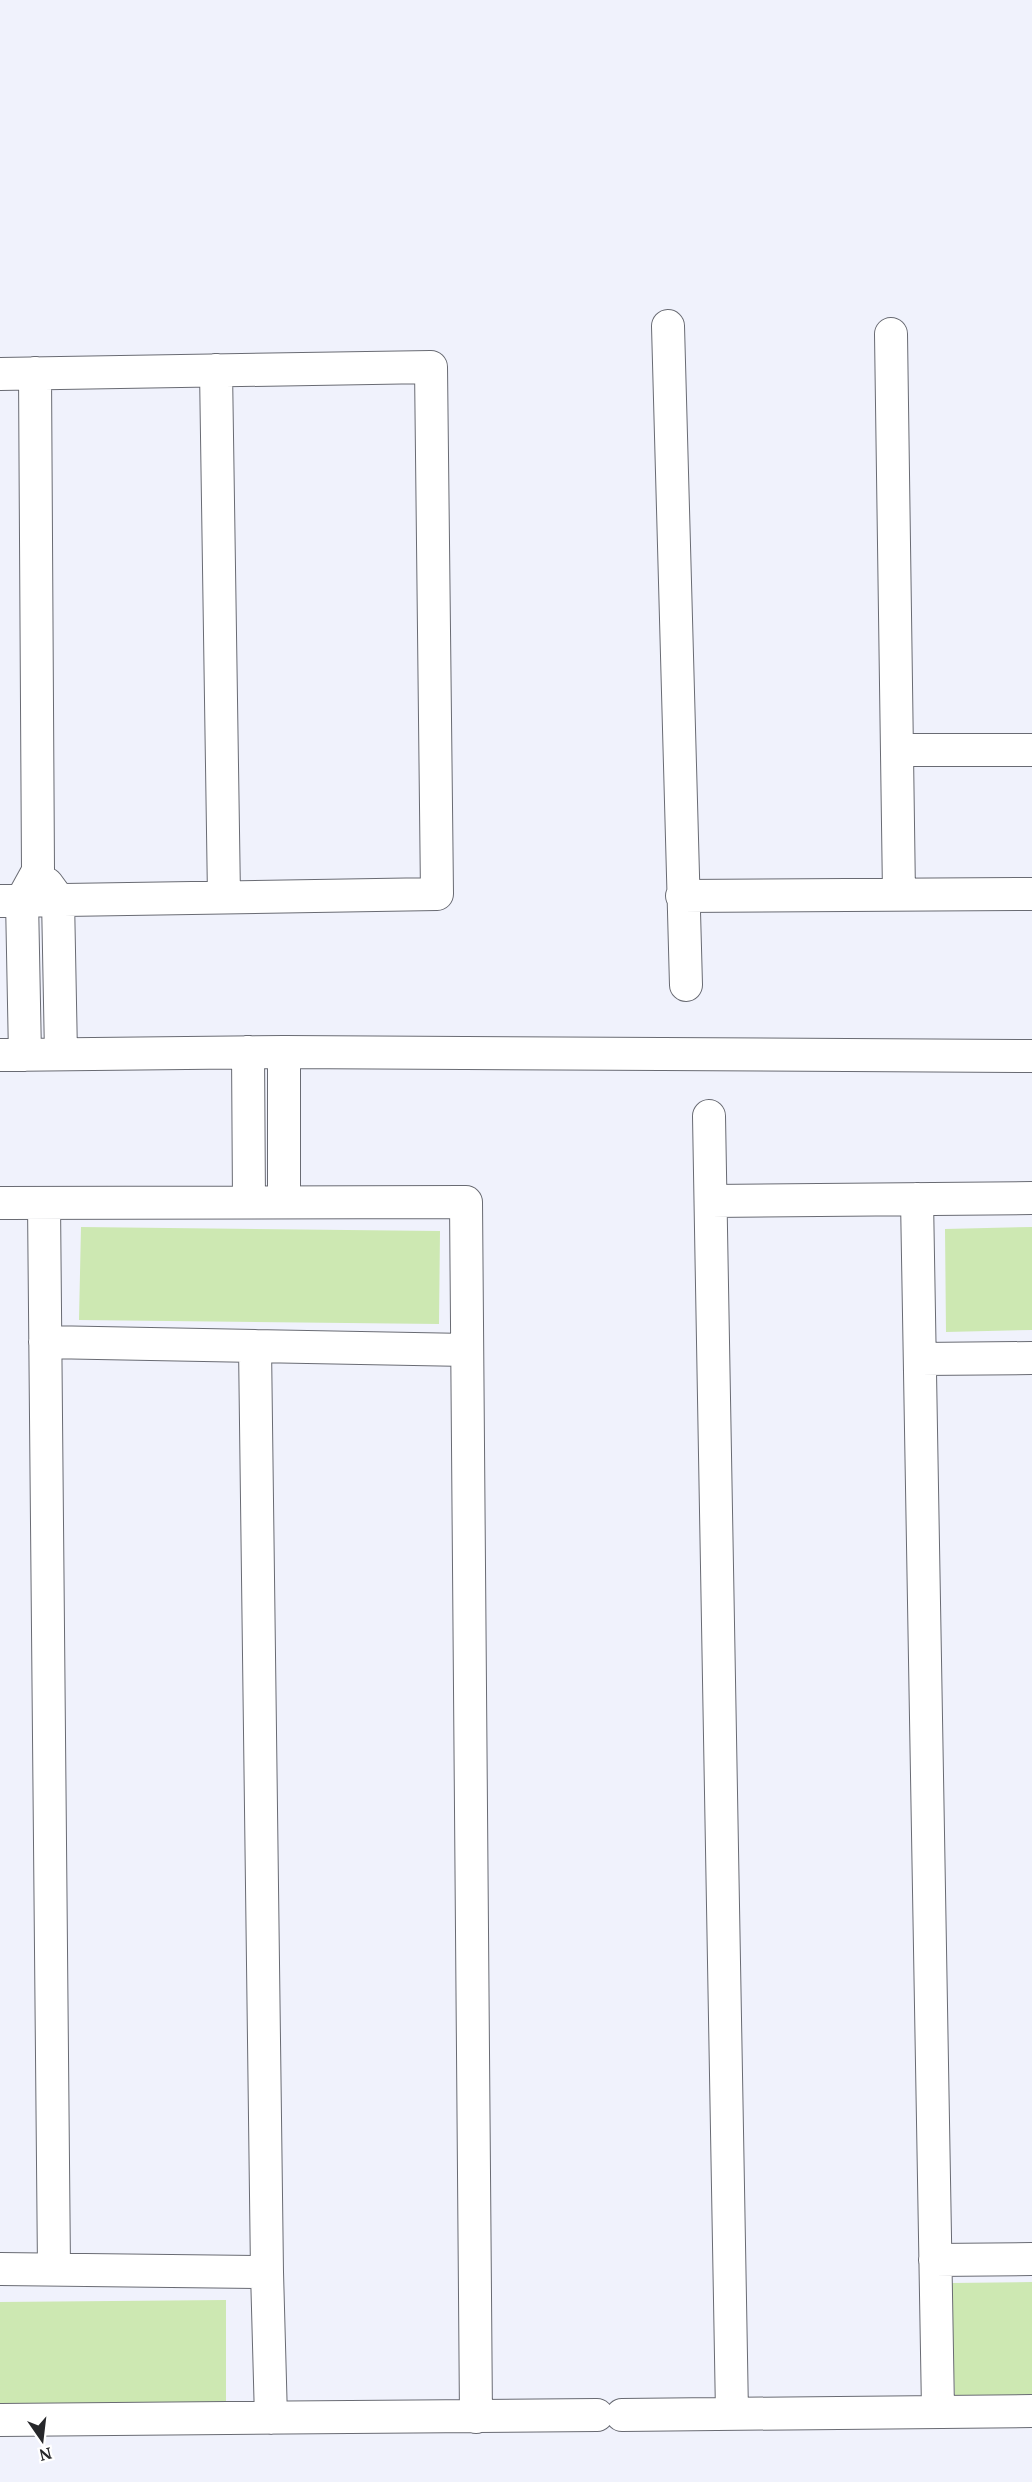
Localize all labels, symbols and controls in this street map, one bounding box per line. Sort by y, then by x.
north arrow [12,2410,72,2470]
text: N [37,2442,54,2467]

